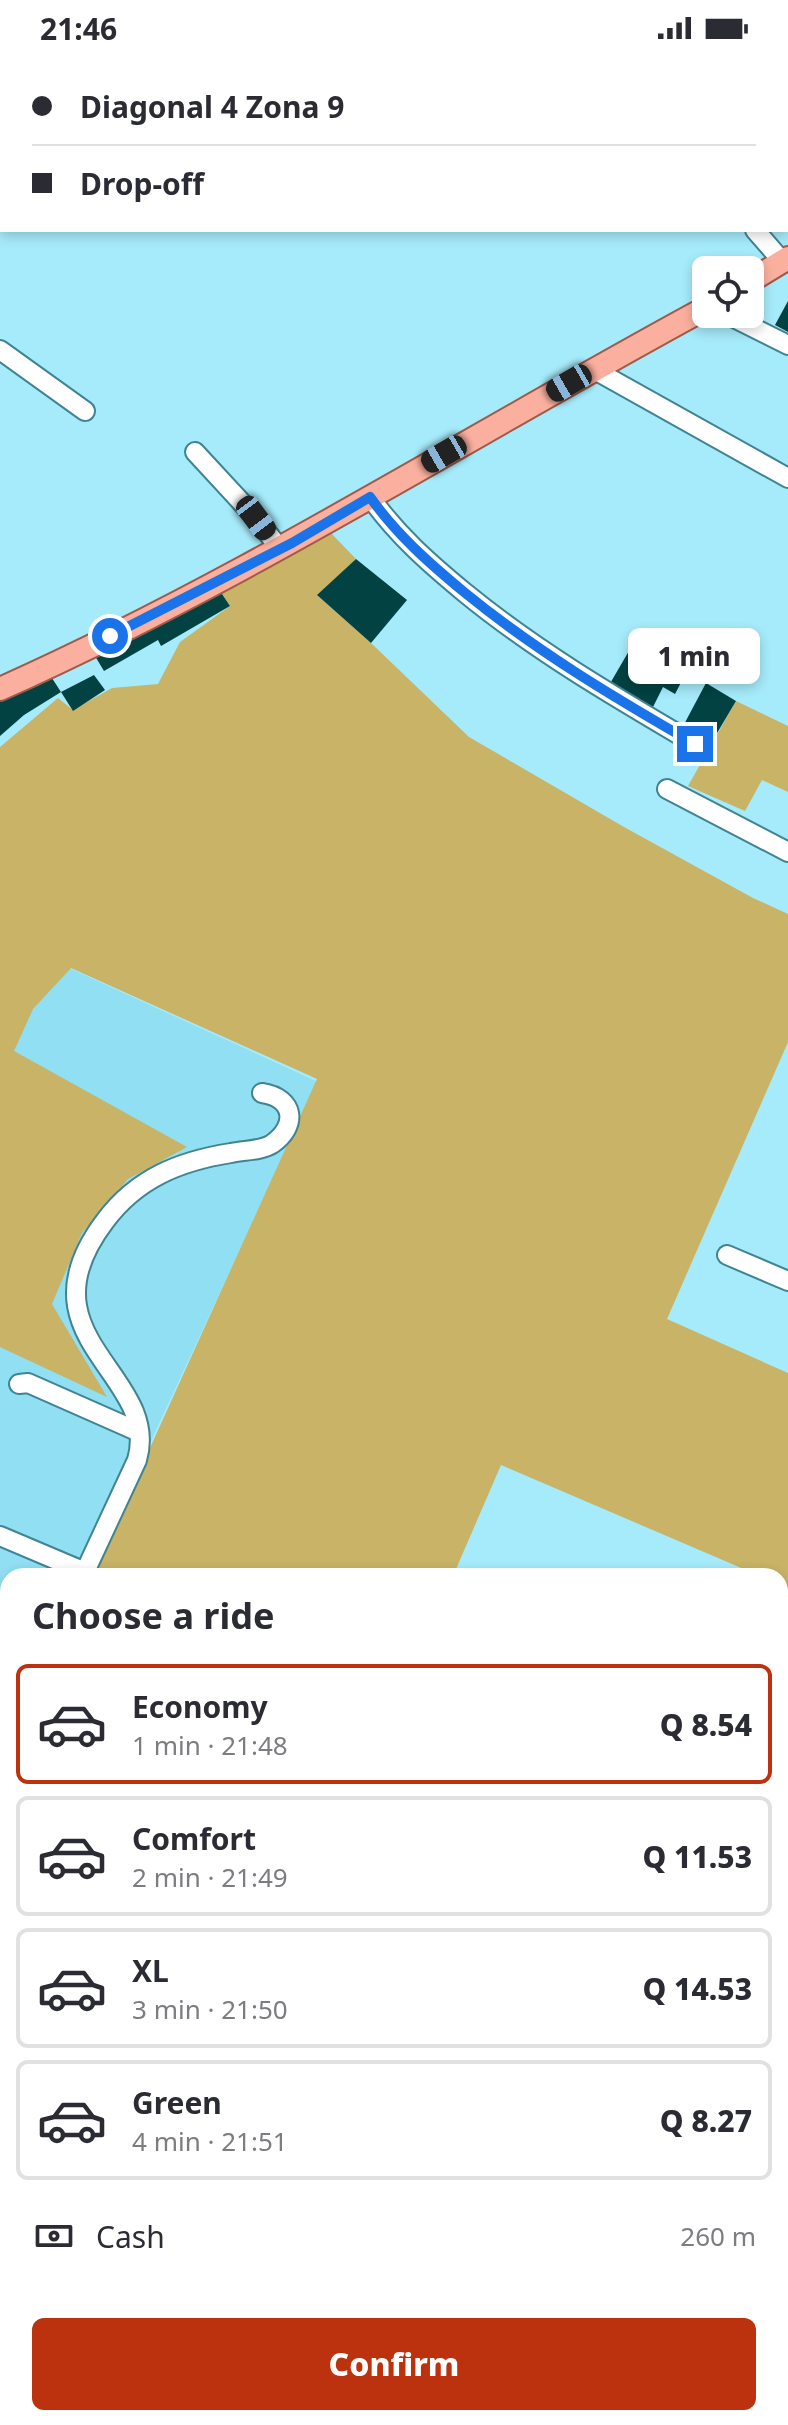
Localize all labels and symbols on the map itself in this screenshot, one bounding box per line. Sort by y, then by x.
car [542,361,596,405]
car [417,432,471,476]
car [232,492,280,544]
route start [92,618,128,654]
callout: 1 min [629,628,761,684]
route end [677,726,713,762]

